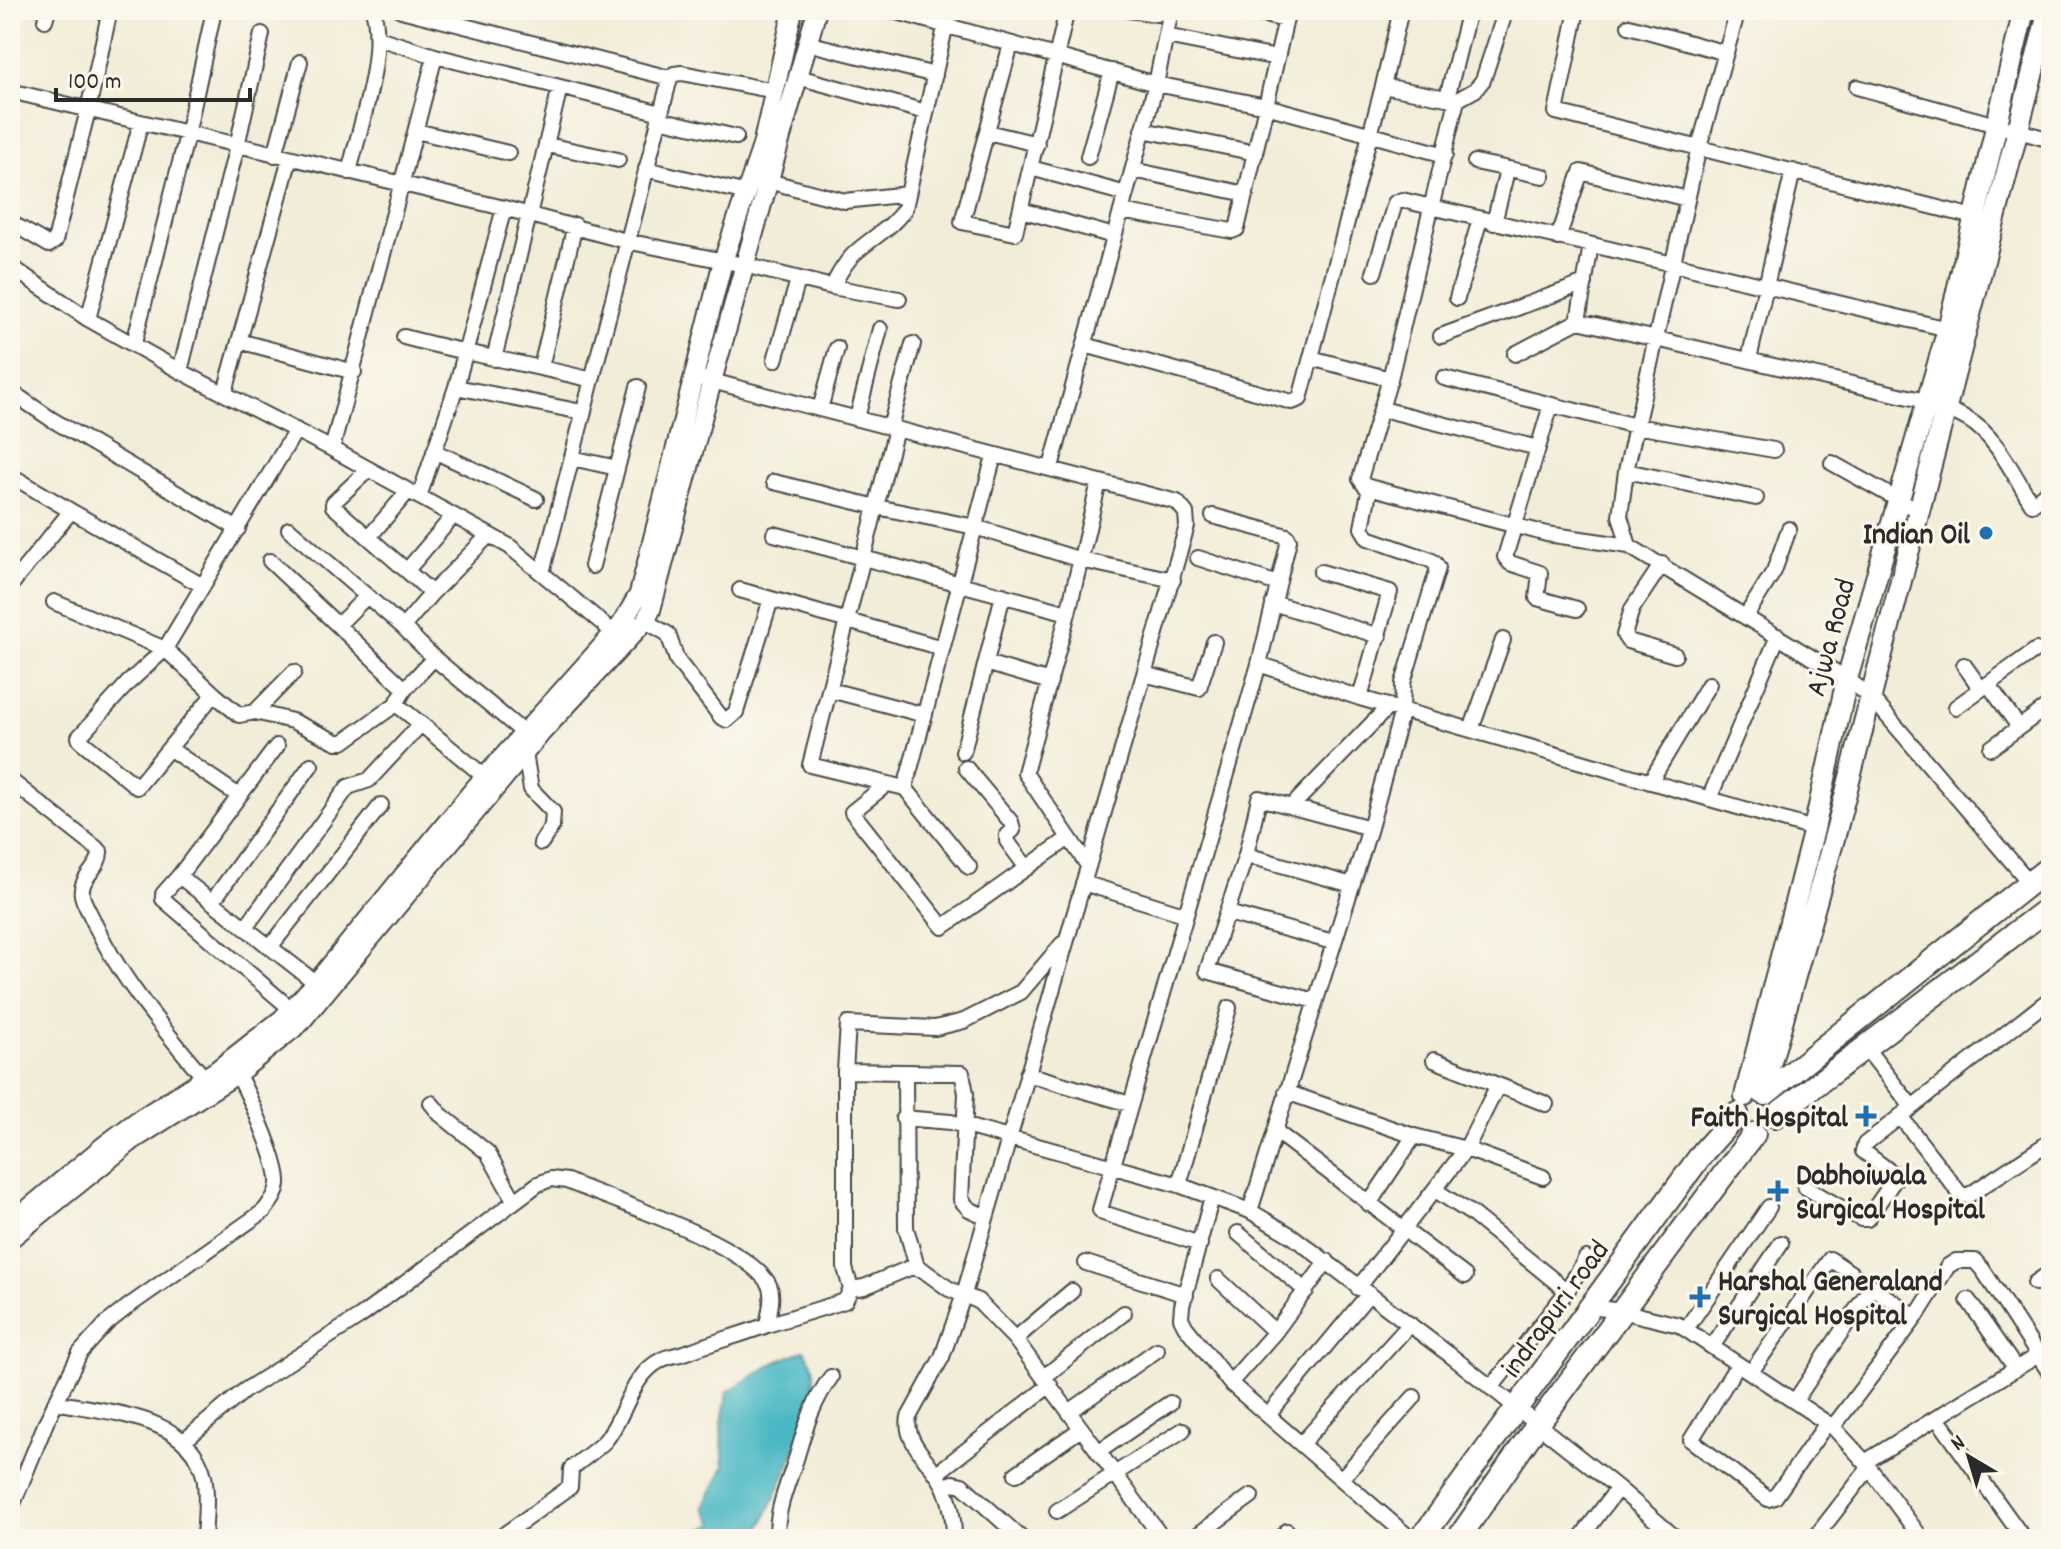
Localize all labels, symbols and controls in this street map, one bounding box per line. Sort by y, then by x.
scale bar [56,52,250,102]
text: 100 m [68,66,121,100]
place label: Indian Oil [1863,516,1971,559]
marker: Indian Oil [1977,524,1995,542]
street label: Ajwa Road [1797,574,1870,702]
place label: Faith Hospital [1690,1099,1849,1142]
marker: Faith Hospital [1855,1105,1877,1127]
place label: Dabhoiwala Surgical Hospital [1796,1157,1986,1234]
marker: Dabhoiwala Surgical Hospital [1767,1180,1789,1202]
street label: indrapuri road [1493,1233,1622,1389]
place label: Harshal Generaland Surgical Hospital [1718,1263,1943,1340]
marker: Harshal Generaland Surgical Hospital [1689,1286,1711,1308]
north arrow [1929,1417,2009,1497]
text: N [1945,1428,1973,1460]

